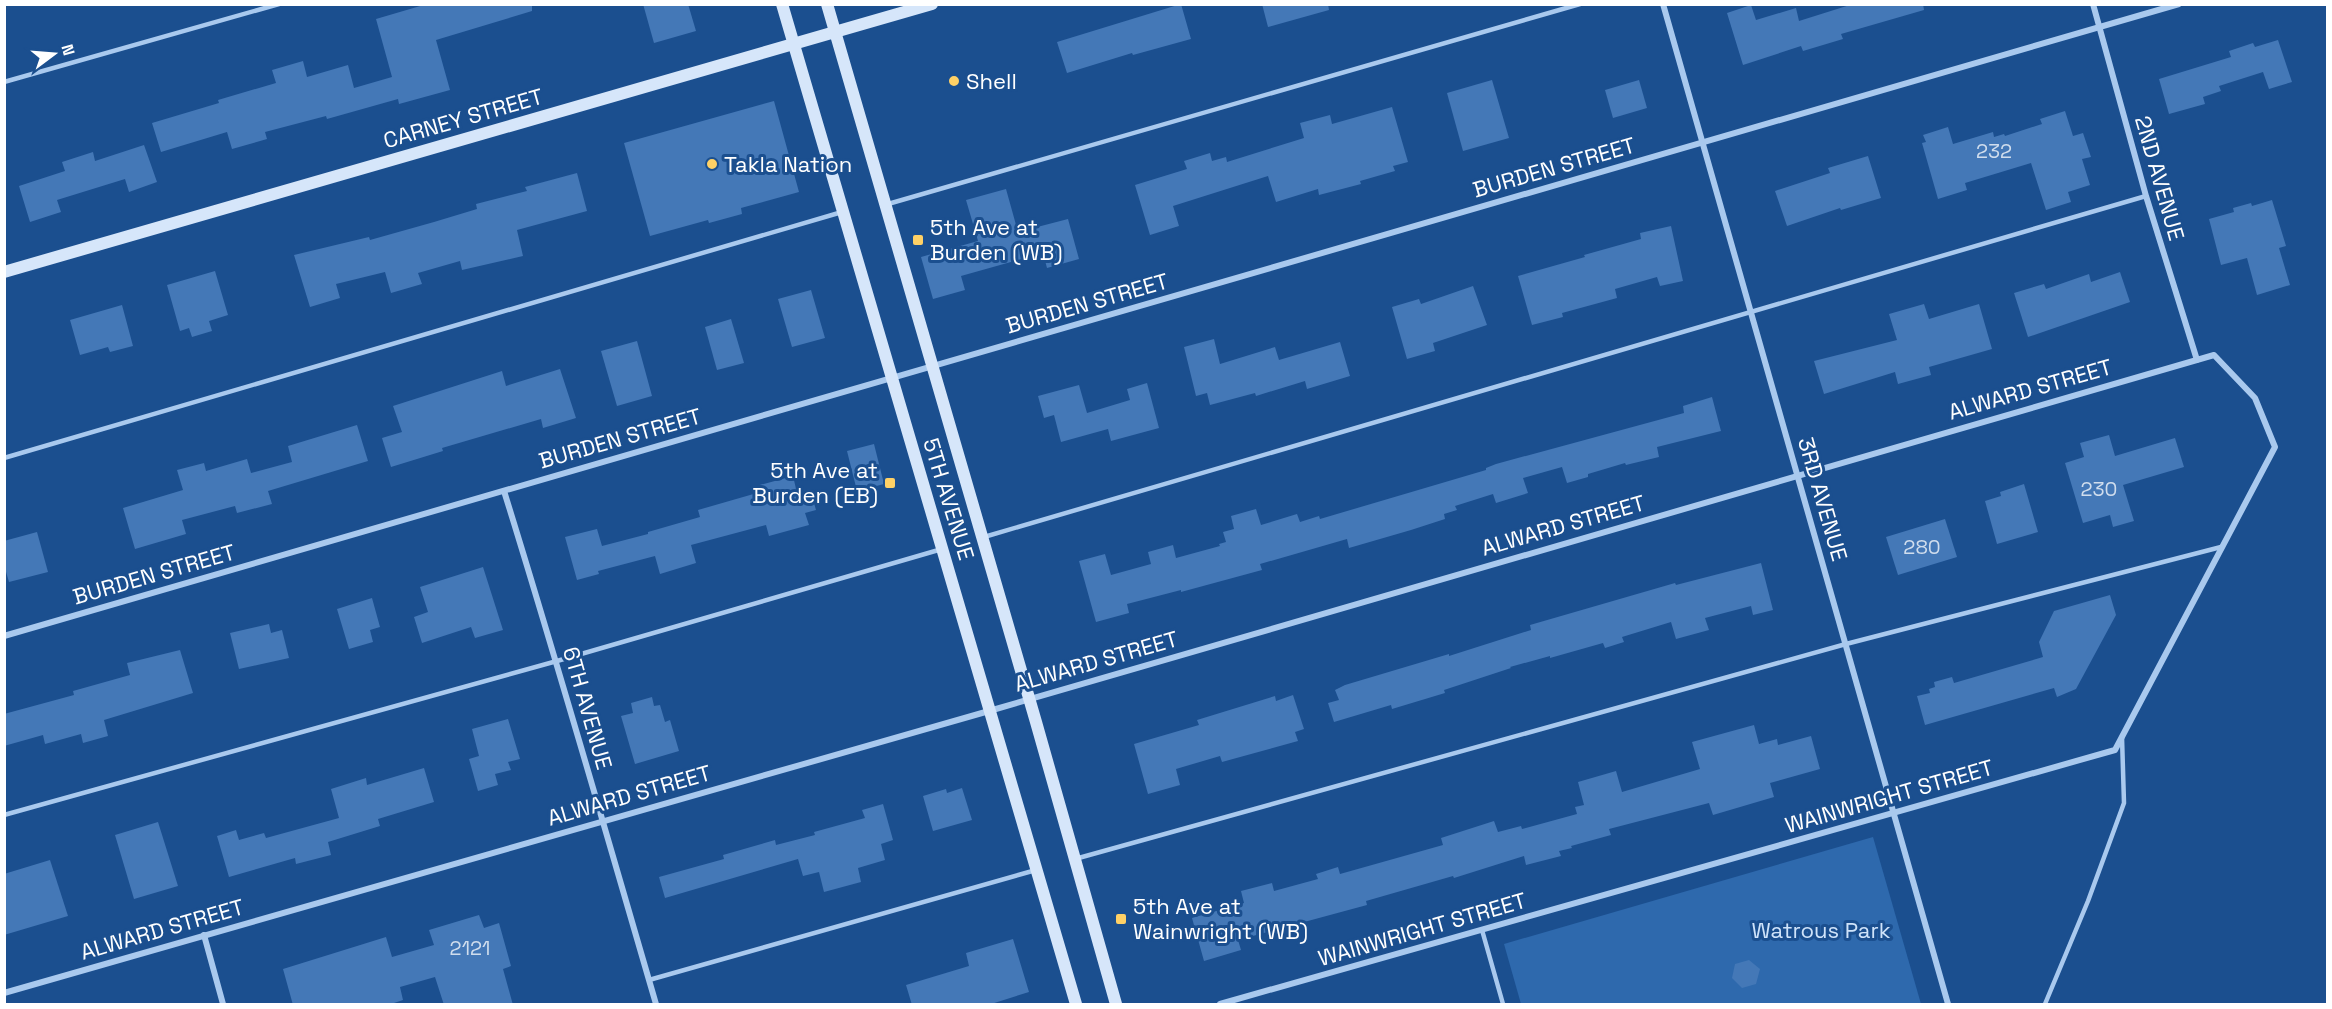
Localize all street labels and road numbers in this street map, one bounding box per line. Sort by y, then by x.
street label: CARNEY STREET [380,82,546,154]
street label: 2ND AVENUE [2129,113,2191,243]
street label: BURDEN STREET [1470,130,1638,204]
street label: BURDEN STREET [1003,266,1171,340]
street label: ALWARD STREET [1945,352,2115,426]
street label: BURDEN STREET [536,401,704,475]
street label: 3RD AVENUE [1792,434,1854,564]
street label: 5TH AVENUE [917,435,981,563]
street label: ALWARD STREET [1478,488,1648,562]
street label: BURDEN STREET [70,537,238,611]
street label: ALWARD STREET [1011,624,1181,698]
street label: 6TH AVENUE [557,643,619,773]
street label: WAINWRIGHT STREET [1782,753,1996,839]
street label: ALWARD STREET [544,758,714,832]
street label: WAINWRIGHT STREET [1315,886,1529,972]
street label: ALWARD STREET [77,892,247,966]

